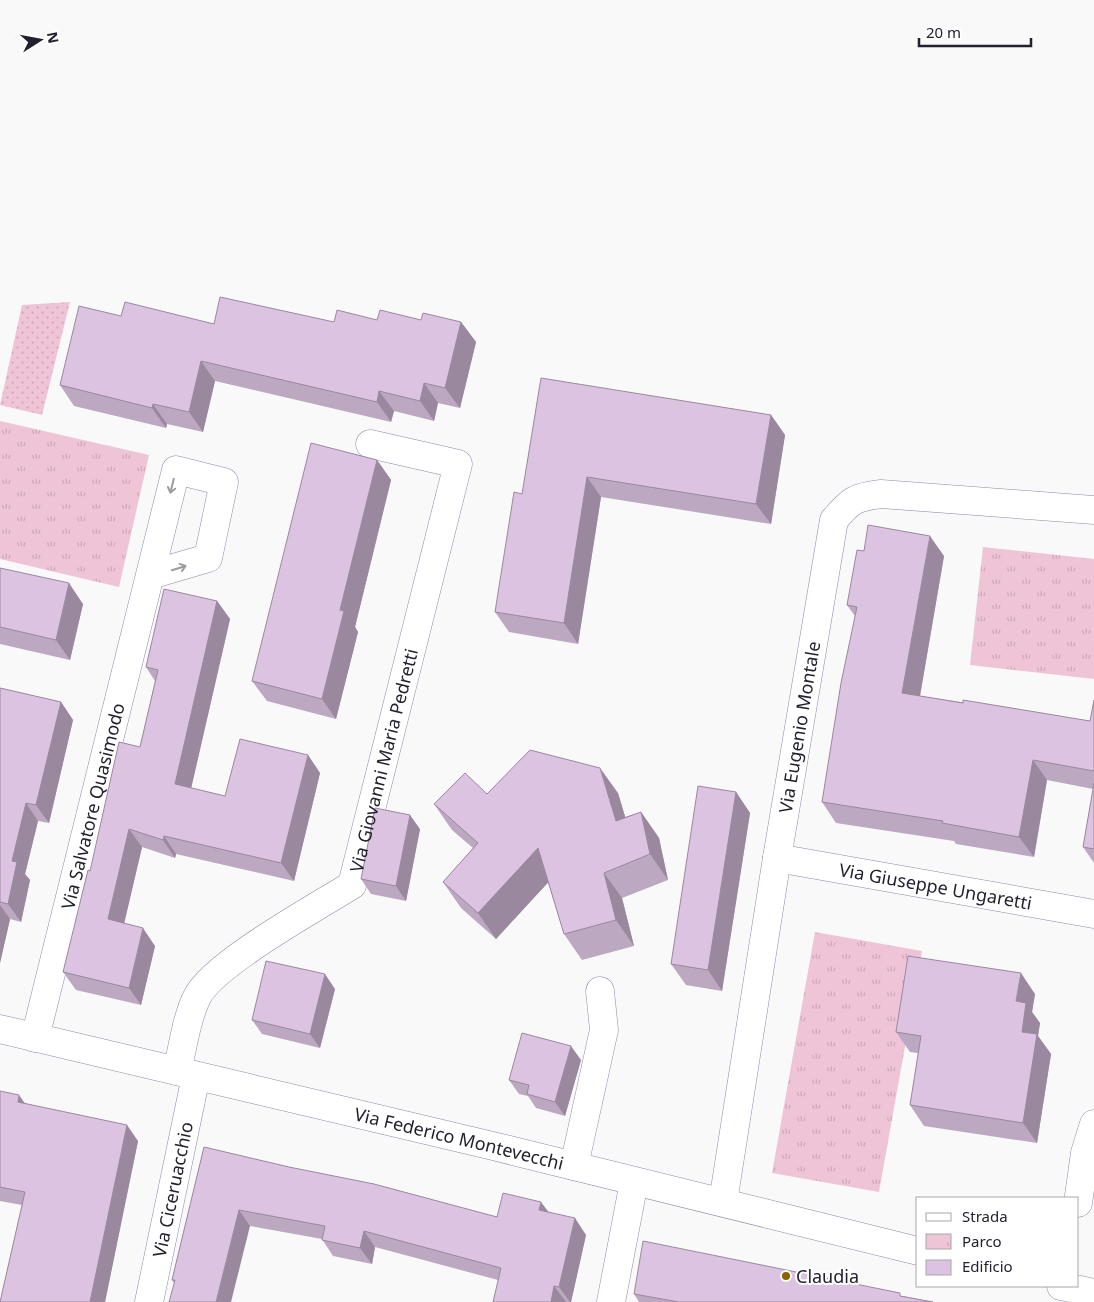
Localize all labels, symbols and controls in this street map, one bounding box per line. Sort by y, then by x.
north arrow [15,15,65,65]
scale bar [919,15,1032,47]
text: 20 m [926,22,961,42]
text: N [43,30,64,45]
one-way arrow [167,478,176,494]
one-way arrow [171,562,187,572]
street label: Via Eugenio Montale [773,639,825,815]
street label: Via Giovanni Maria Pedretti [344,646,423,875]
street label: Via Salvatore Quasimodo [55,700,130,912]
street label: Via Giuseppe Ungaretti [837,857,1034,915]
street label: Via Federico Montevecchi [352,1102,566,1175]
street label: Via Ciceruacchio [147,1120,198,1259]
legend [916,1197,1079,1287]
text: Strada [962,1206,1008,1226]
text: Parco [962,1231,1002,1251]
text: Edificio [962,1256,1013,1276]
place label: Claudia [796,1264,859,1288]
marker: Claudia [780,1270,792,1282]

